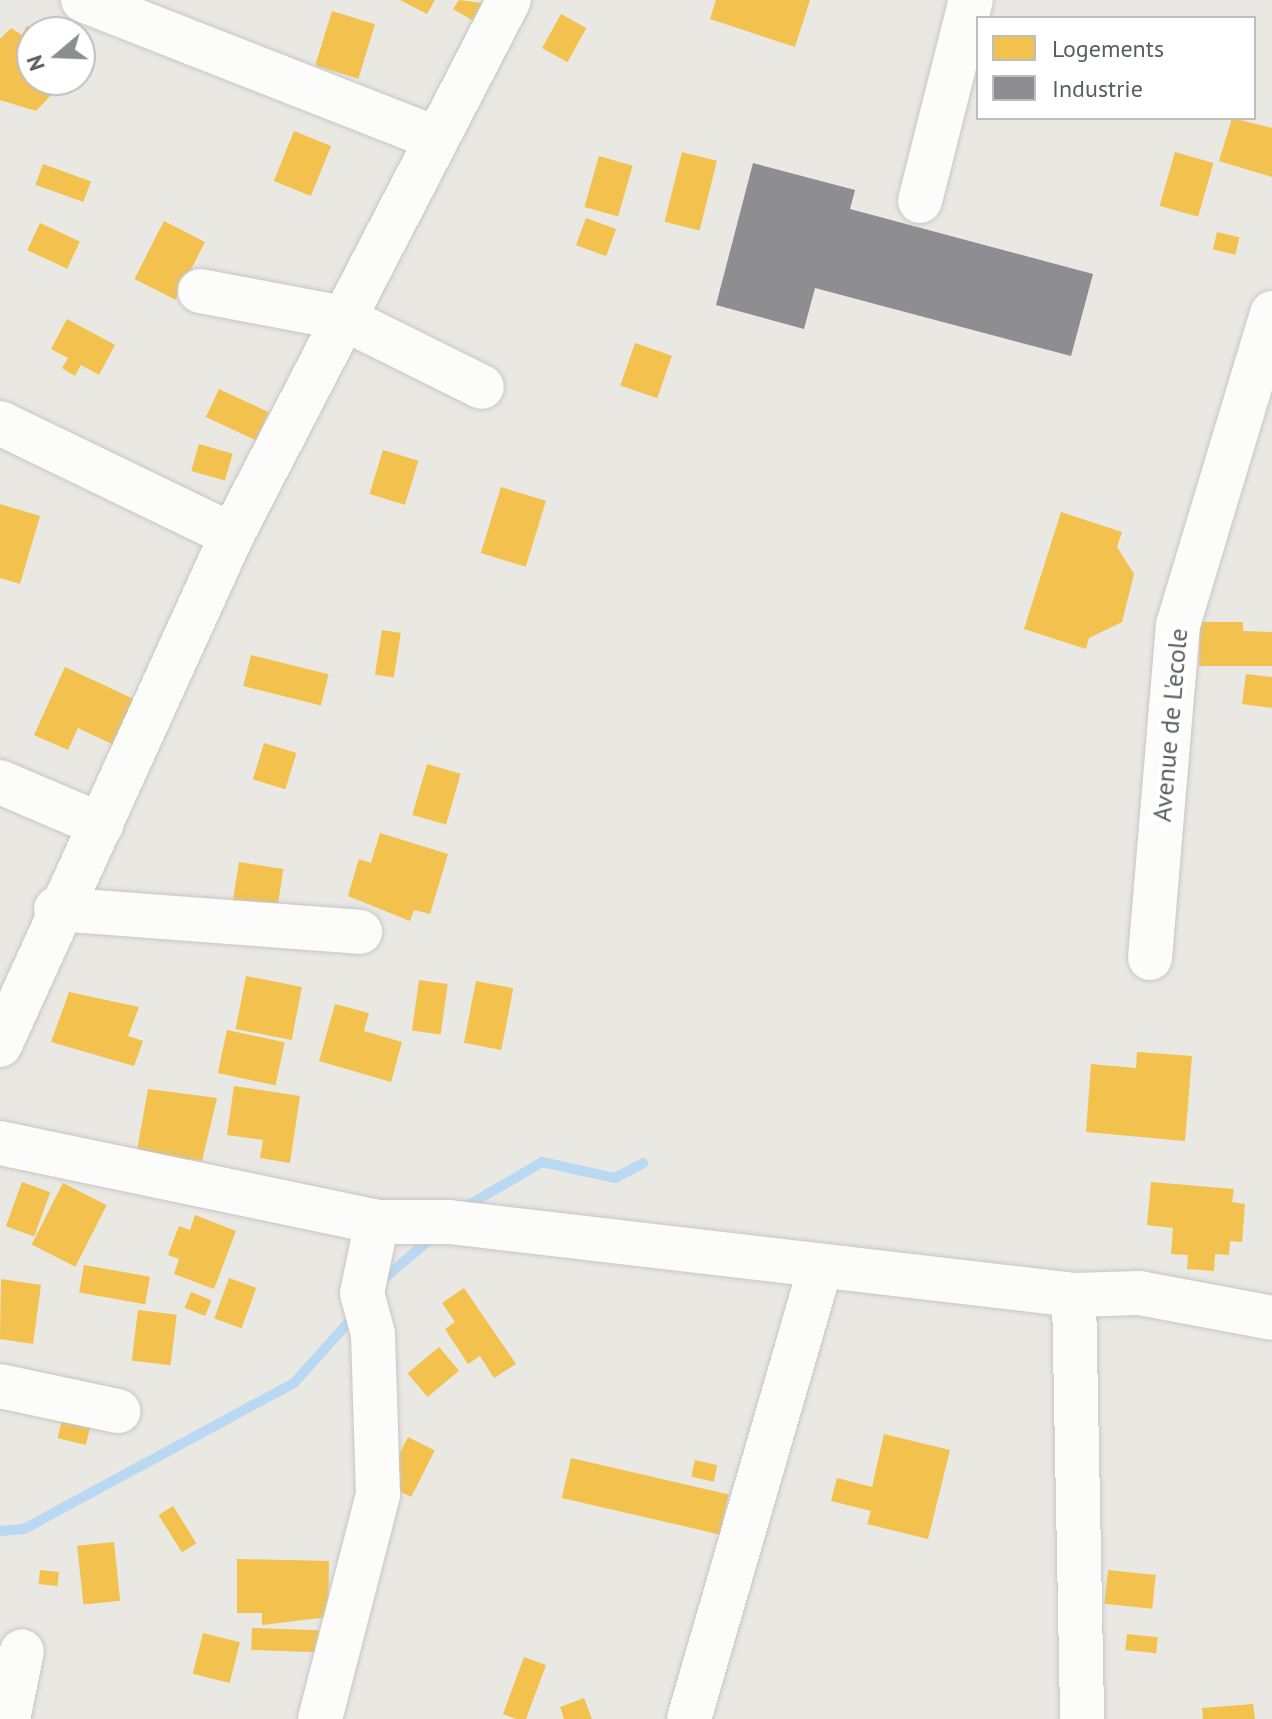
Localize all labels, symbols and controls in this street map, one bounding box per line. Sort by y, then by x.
north arrow [16,16,96,96]
legend [976,16,1256,120]
text: Logements [1052,33,1164,64]
text: N [20,52,51,75]
text: Industrie [1052,73,1143,104]
street label: Avenue de L'ecole [1146,627,1194,823]

